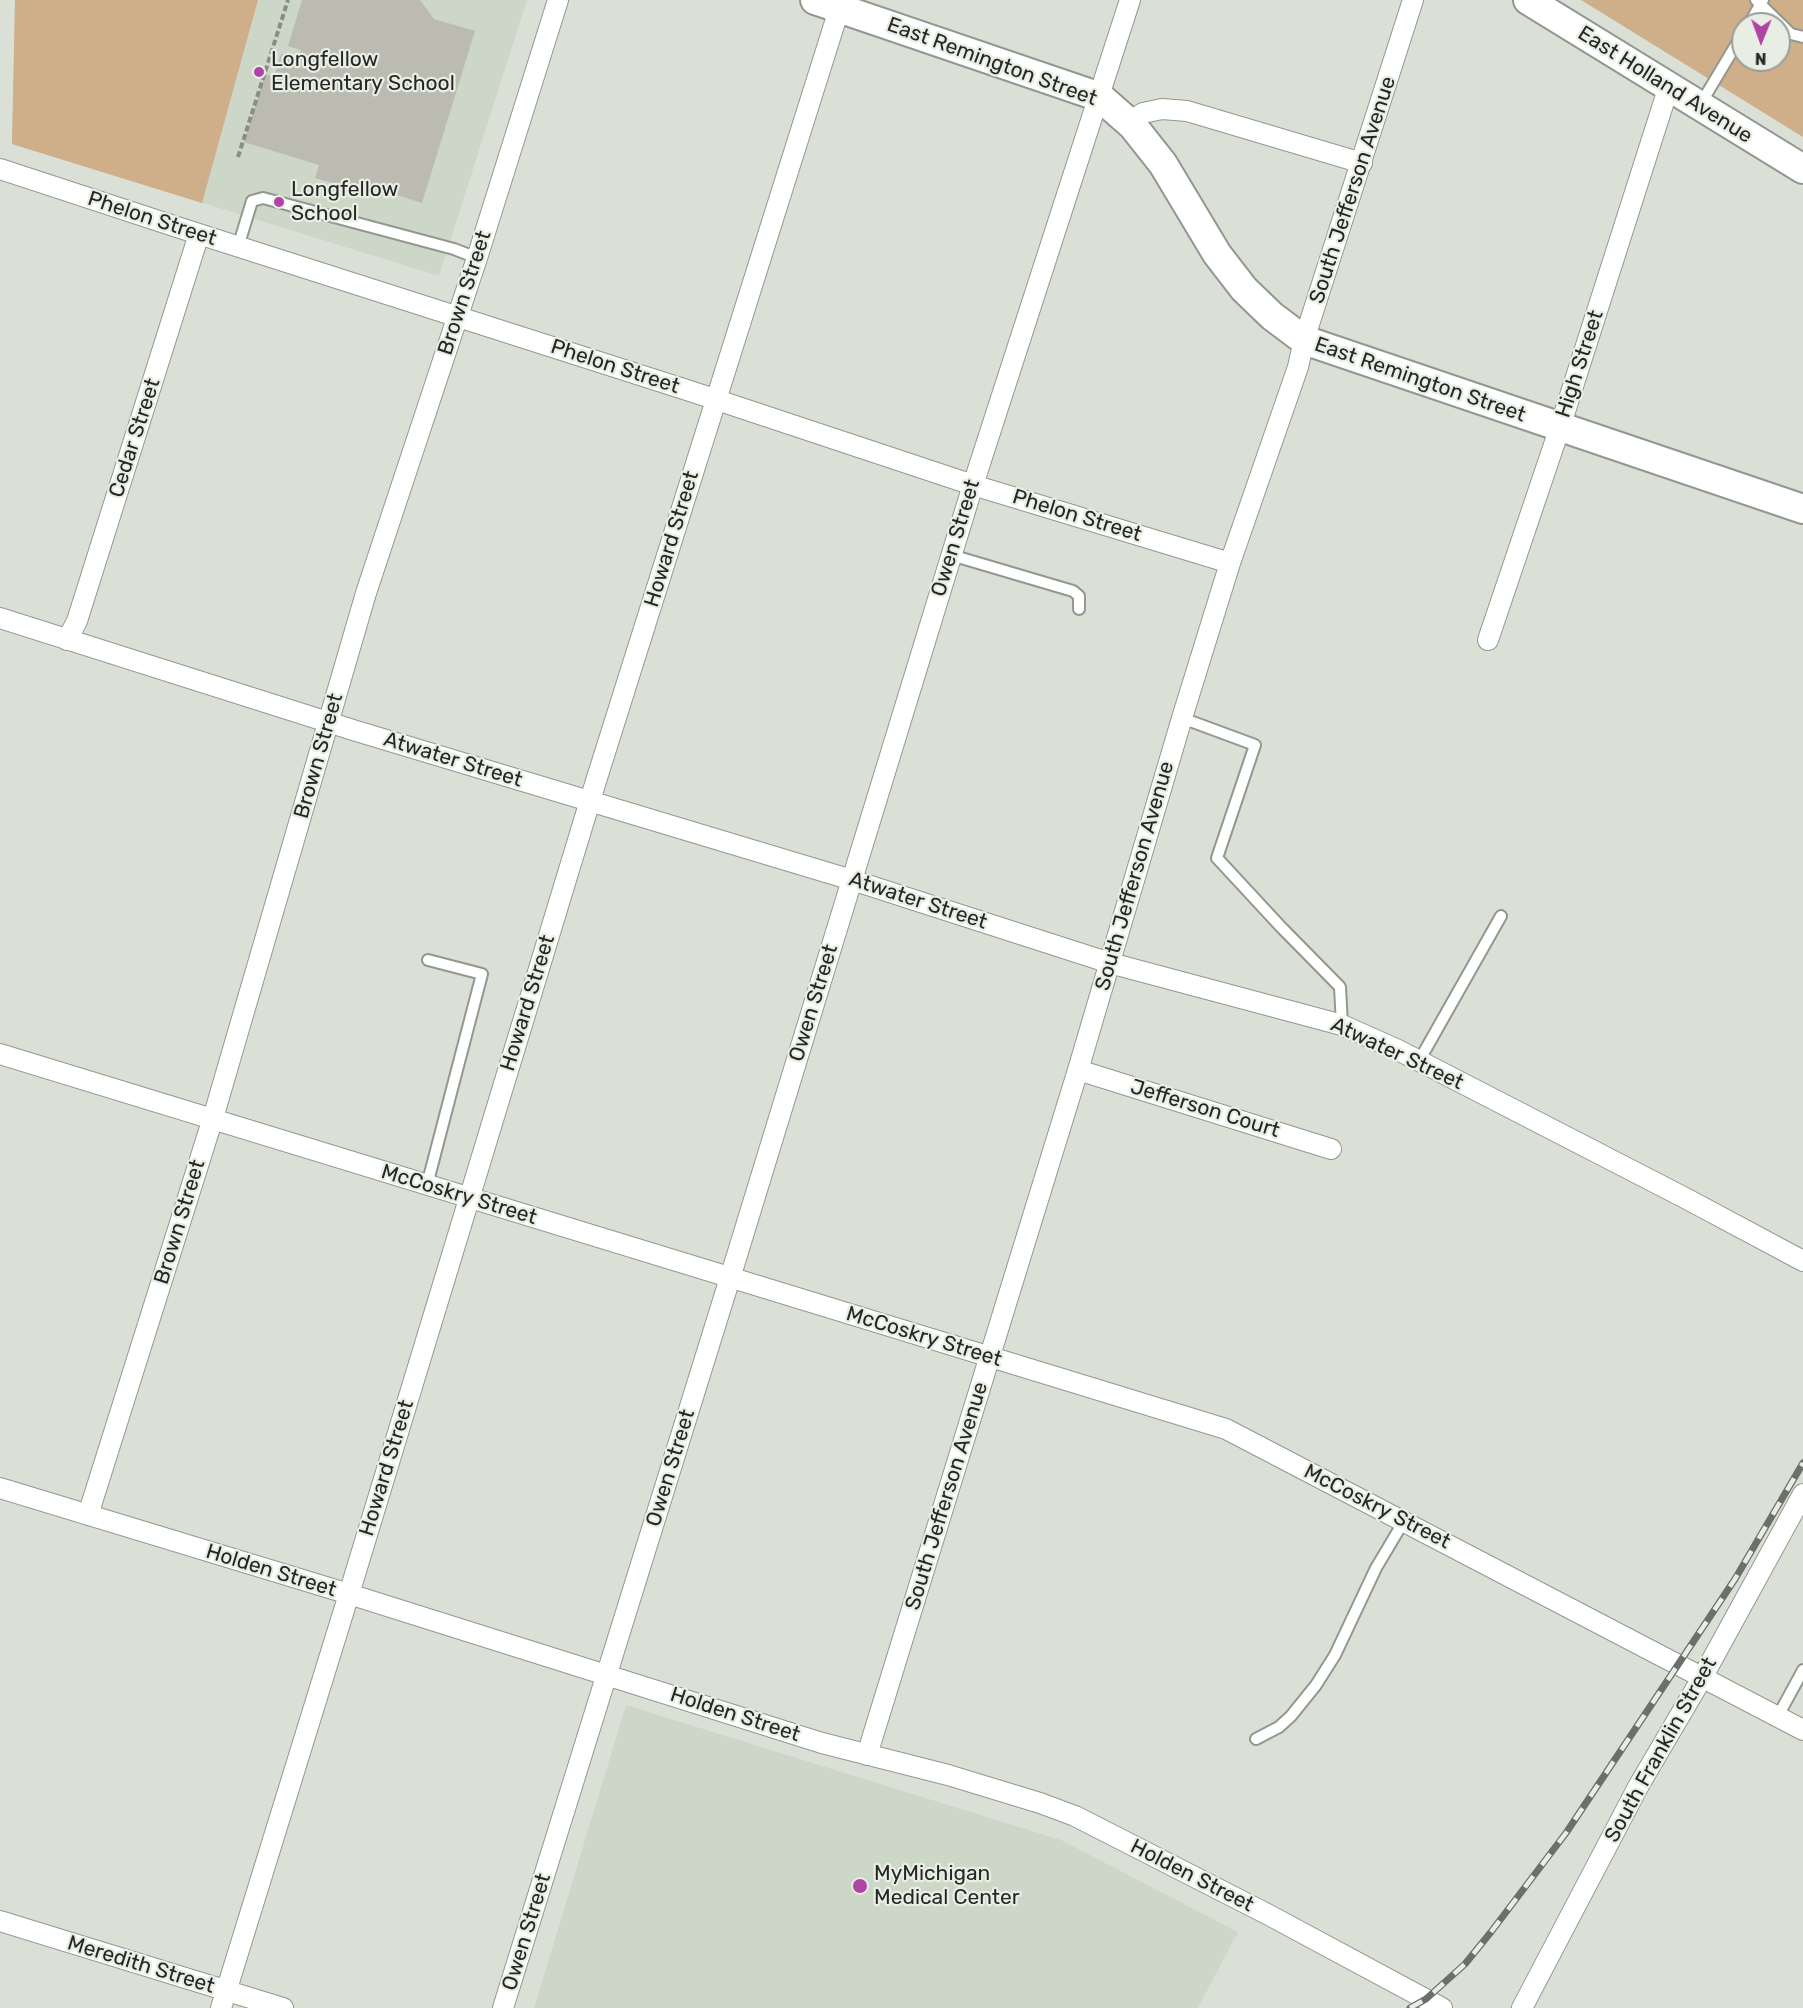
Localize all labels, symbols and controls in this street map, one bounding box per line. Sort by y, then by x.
street label: East Remington Street [884,12,1100,112]
north arrow [1731,12,1791,72]
street label: East Holland Avenue [1573,21,1757,149]
place label: Longfellow Elementary School [271,47,455,97]
text: N [1755,49,1767,68]
marker: Longfellow Elementary School [252,65,266,79]
street label: South Jefferson Avenue [1304,73,1402,307]
place label: Longfellow School [291,177,398,227]
street label: Phelon Street [84,186,220,252]
marker: Longfellow School [272,195,286,209]
street label: Brown Street [433,228,497,358]
street label: High Street [1551,307,1609,421]
street label: East Remington Street [1311,332,1529,428]
street label: Phelon Street [547,334,683,400]
street label: Cedar Street [104,375,166,501]
street label: Howard Street [639,468,705,610]
street label: Owen Street [926,476,986,600]
street label: Phelon Street [1009,484,1145,548]
street label: Brown Street [289,691,349,821]
street label: Atwater Street [381,727,525,793]
street label: South Jefferson Avenue [1090,759,1180,993]
street label: Atwater Street [846,867,990,935]
street label: Howard Street [495,932,561,1074]
street label: Owen Street [784,941,844,1065]
street label: Atwater Street [1327,1012,1467,1096]
street label: Jefferson Court [1127,1074,1283,1144]
street label: Brown Street [149,1157,211,1287]
street label: McCoskry Street [378,1159,540,1231]
street label: McCoskry Street [843,1301,1005,1373]
street label: South Jefferson Avenue [900,1379,994,1613]
street label: Howard Street [354,1397,420,1539]
street label: Owen Street [641,1406,701,1530]
street label: McCoskry Street [1299,1459,1455,1555]
street label: Holden Street [203,1539,339,1603]
street label: South Franklin Street [1600,1653,1722,1847]
street label: Holden Street [667,1682,803,1748]
street label: Holden Street [1126,1834,1258,1918]
place label: MyMichigan Medical Center [874,1861,1020,1911]
street label: Owen Street [497,1870,557,1994]
marker: MyMichigan Medical Center [851,1877,869,1895]
street label: Meredith Street [64,1931,218,1999]

